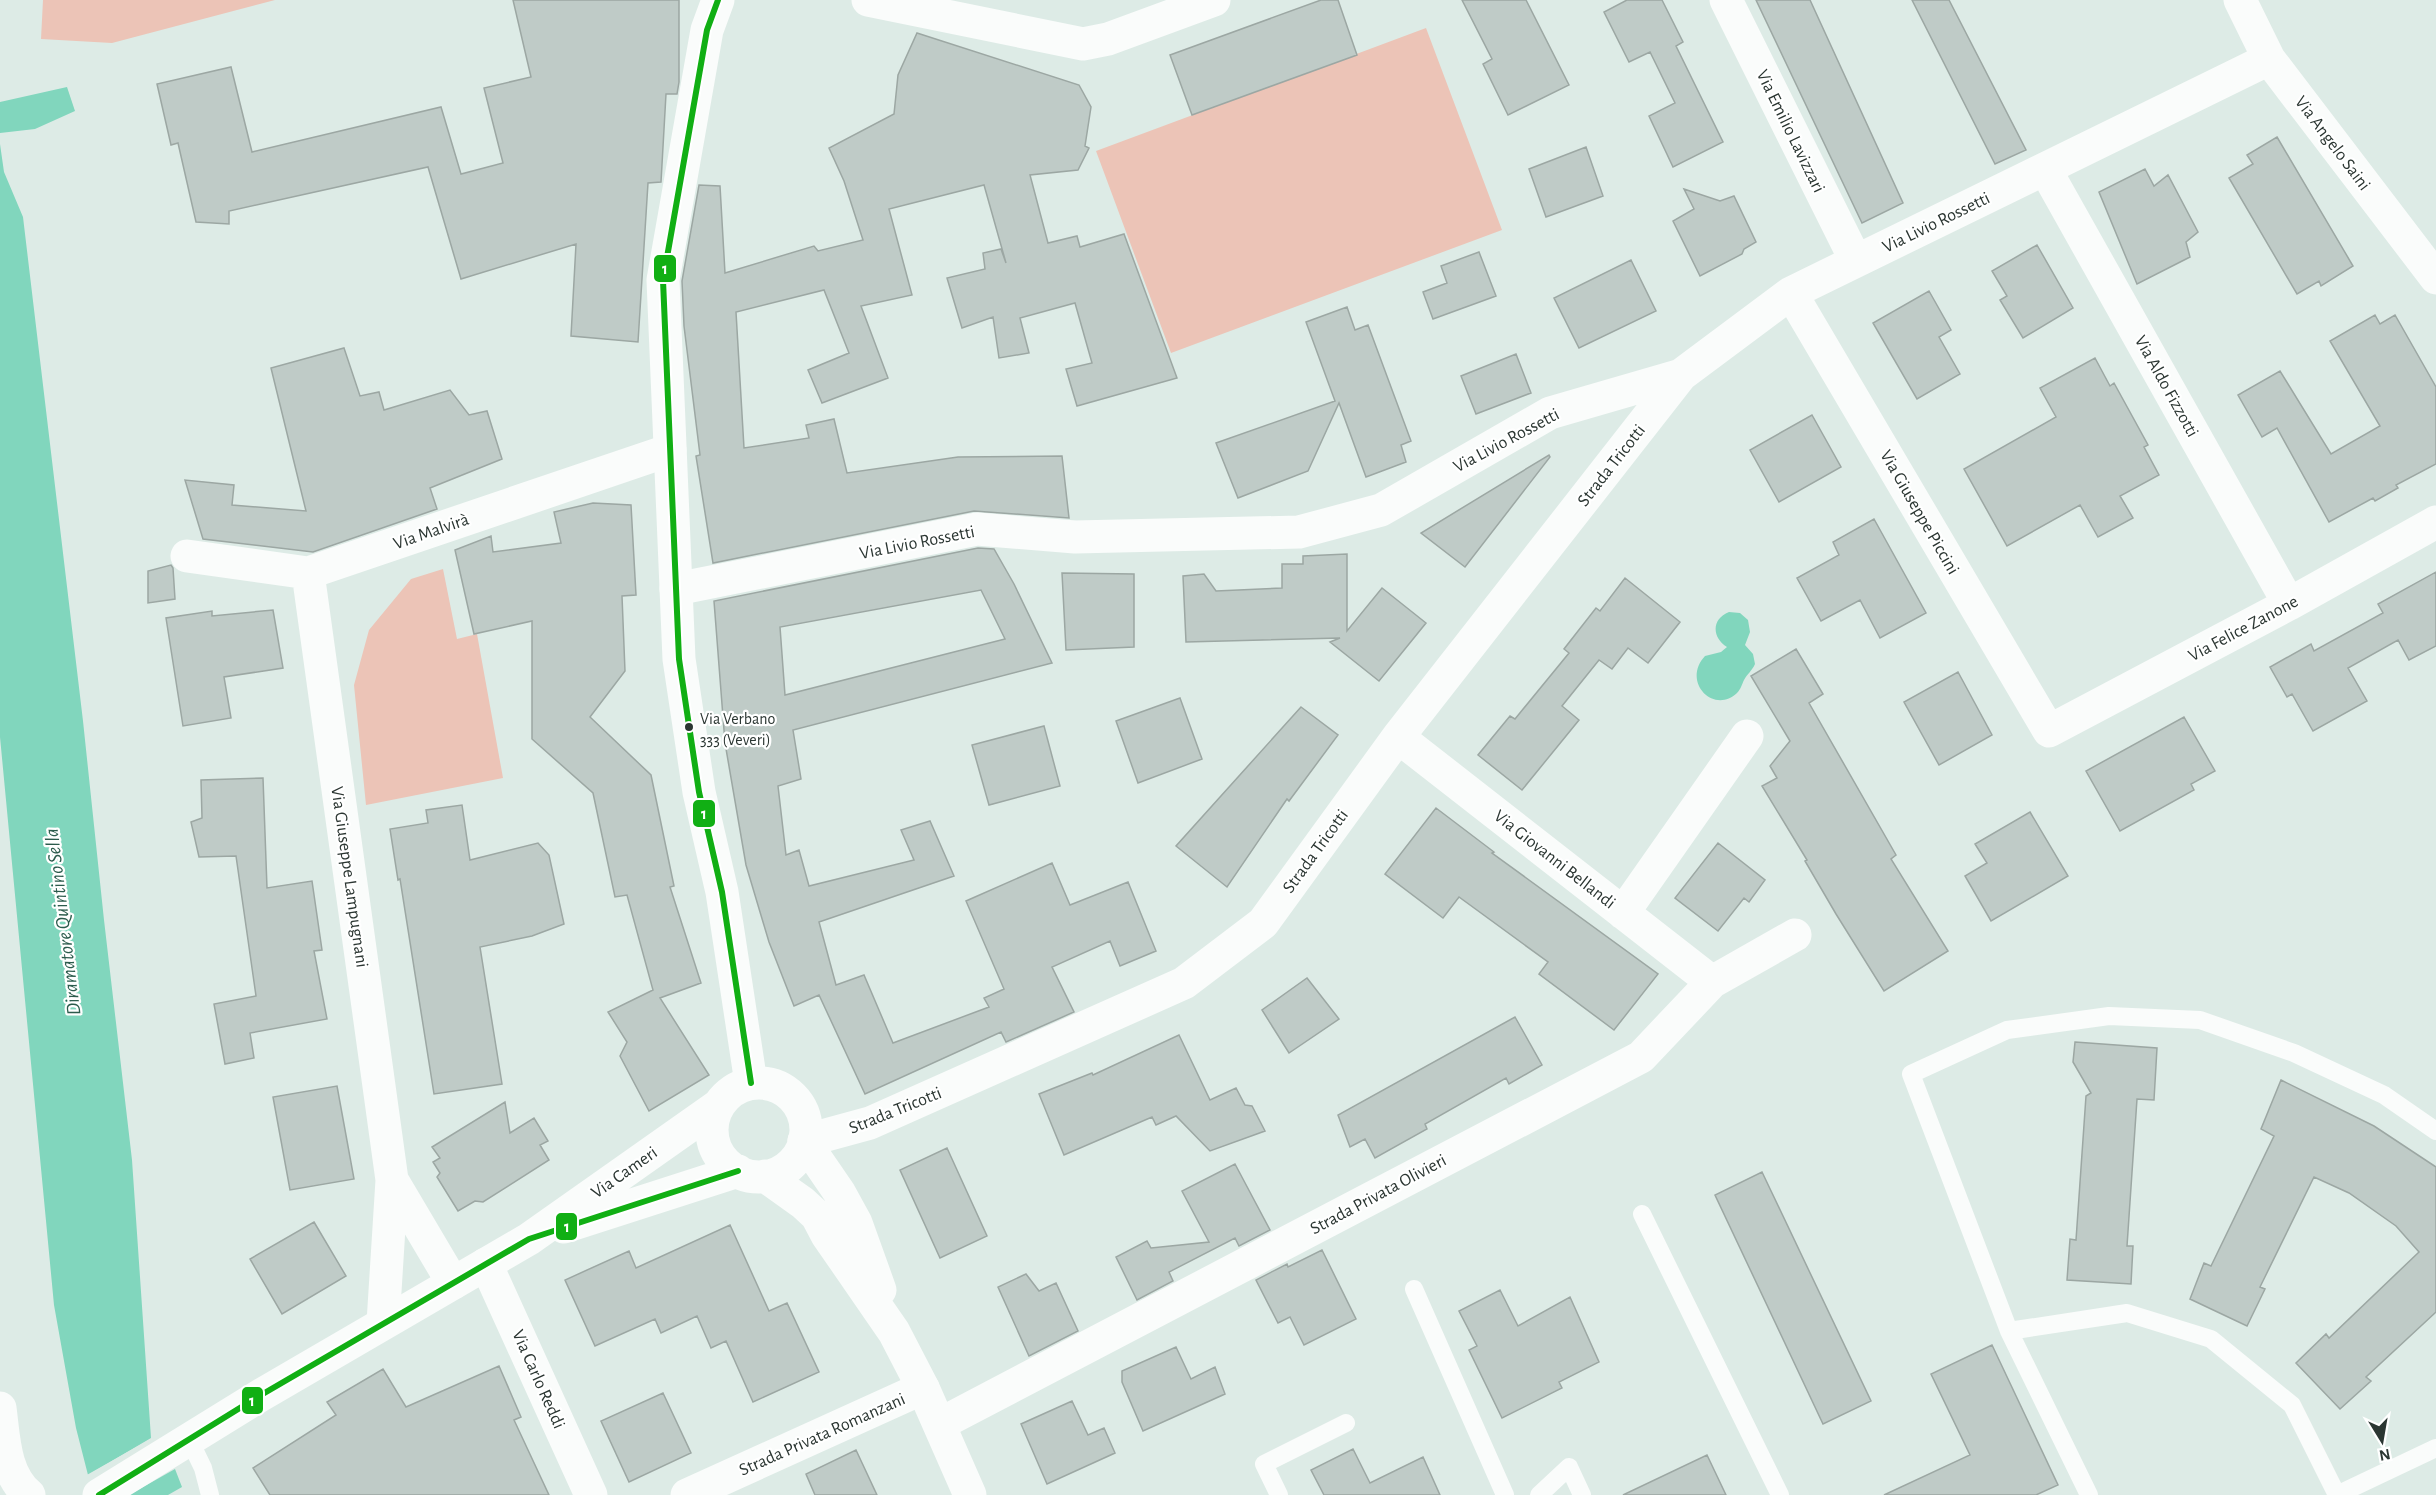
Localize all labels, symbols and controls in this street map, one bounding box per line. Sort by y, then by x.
street label: Via Emilio Lavizzari [1753,67,1828,196]
street label: Via Angelo Saini [2291,93,2373,194]
street label: Via Livio Rossetti [1880,189,1993,257]
line badge: 1 [653,254,677,283]
text: 1 [662,261,668,277]
street label: Via Aldo Fizzotti [2131,333,2201,440]
street label: Via Livio Rossetti [1451,405,1562,476]
street label: Strada Tricotti [1574,421,1649,510]
street label: Via Giuseppe Piccini [1876,447,1962,578]
street label: Via Malvirà [391,511,471,553]
street label: Via Livio Rossetti [858,523,976,563]
street label: Via Felice Zanone [2186,592,2301,665]
place label: Via Verbano 333 (Veveri) [700,711,776,748]
marker: Via Verbano 333 (Veveri) [683,721,695,733]
street label: Via Giuseppe Lampugnani [327,785,371,969]
line badge: 1 [692,799,716,828]
text: 1 [701,806,707,822]
street label: Strada Tricotti [1280,807,1352,897]
street label: Via Giovanni Bellandi [1490,807,1618,913]
water label: Diramatore Quintino Sella [42,827,84,1017]
street label: Strada Tricotti [846,1084,944,1138]
street label: Via Cameri [588,1144,661,1202]
street label: Strada Privata Olivieri [1307,1151,1450,1238]
line badge: 1 [555,1212,578,1241]
text: 1 [564,1219,570,1235]
street label: Via Carlo Reddi [508,1327,568,1431]
line badge: 1 [241,1386,264,1415]
street label: Strada Privata Romanzani [737,1390,908,1480]
text: 1 [249,1393,255,1409]
north arrow [2352,1411,2412,1471]
text: N [2378,1446,2392,1464]

